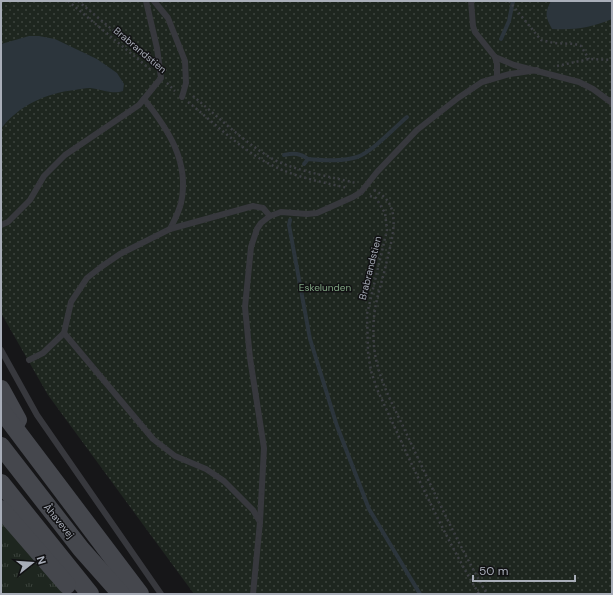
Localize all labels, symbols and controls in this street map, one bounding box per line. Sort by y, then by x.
street label: Brabrandstien [111,24,169,76]
street label: Brabrandstien [356,235,384,301]
park label: Eskelunden [299,281,351,294]
street label: Åhavevej [41,501,77,541]
north arrow [12,543,52,583]
text: N [34,554,49,566]
scale bar [473,557,575,583]
text: 50 m [479,563,508,579]

